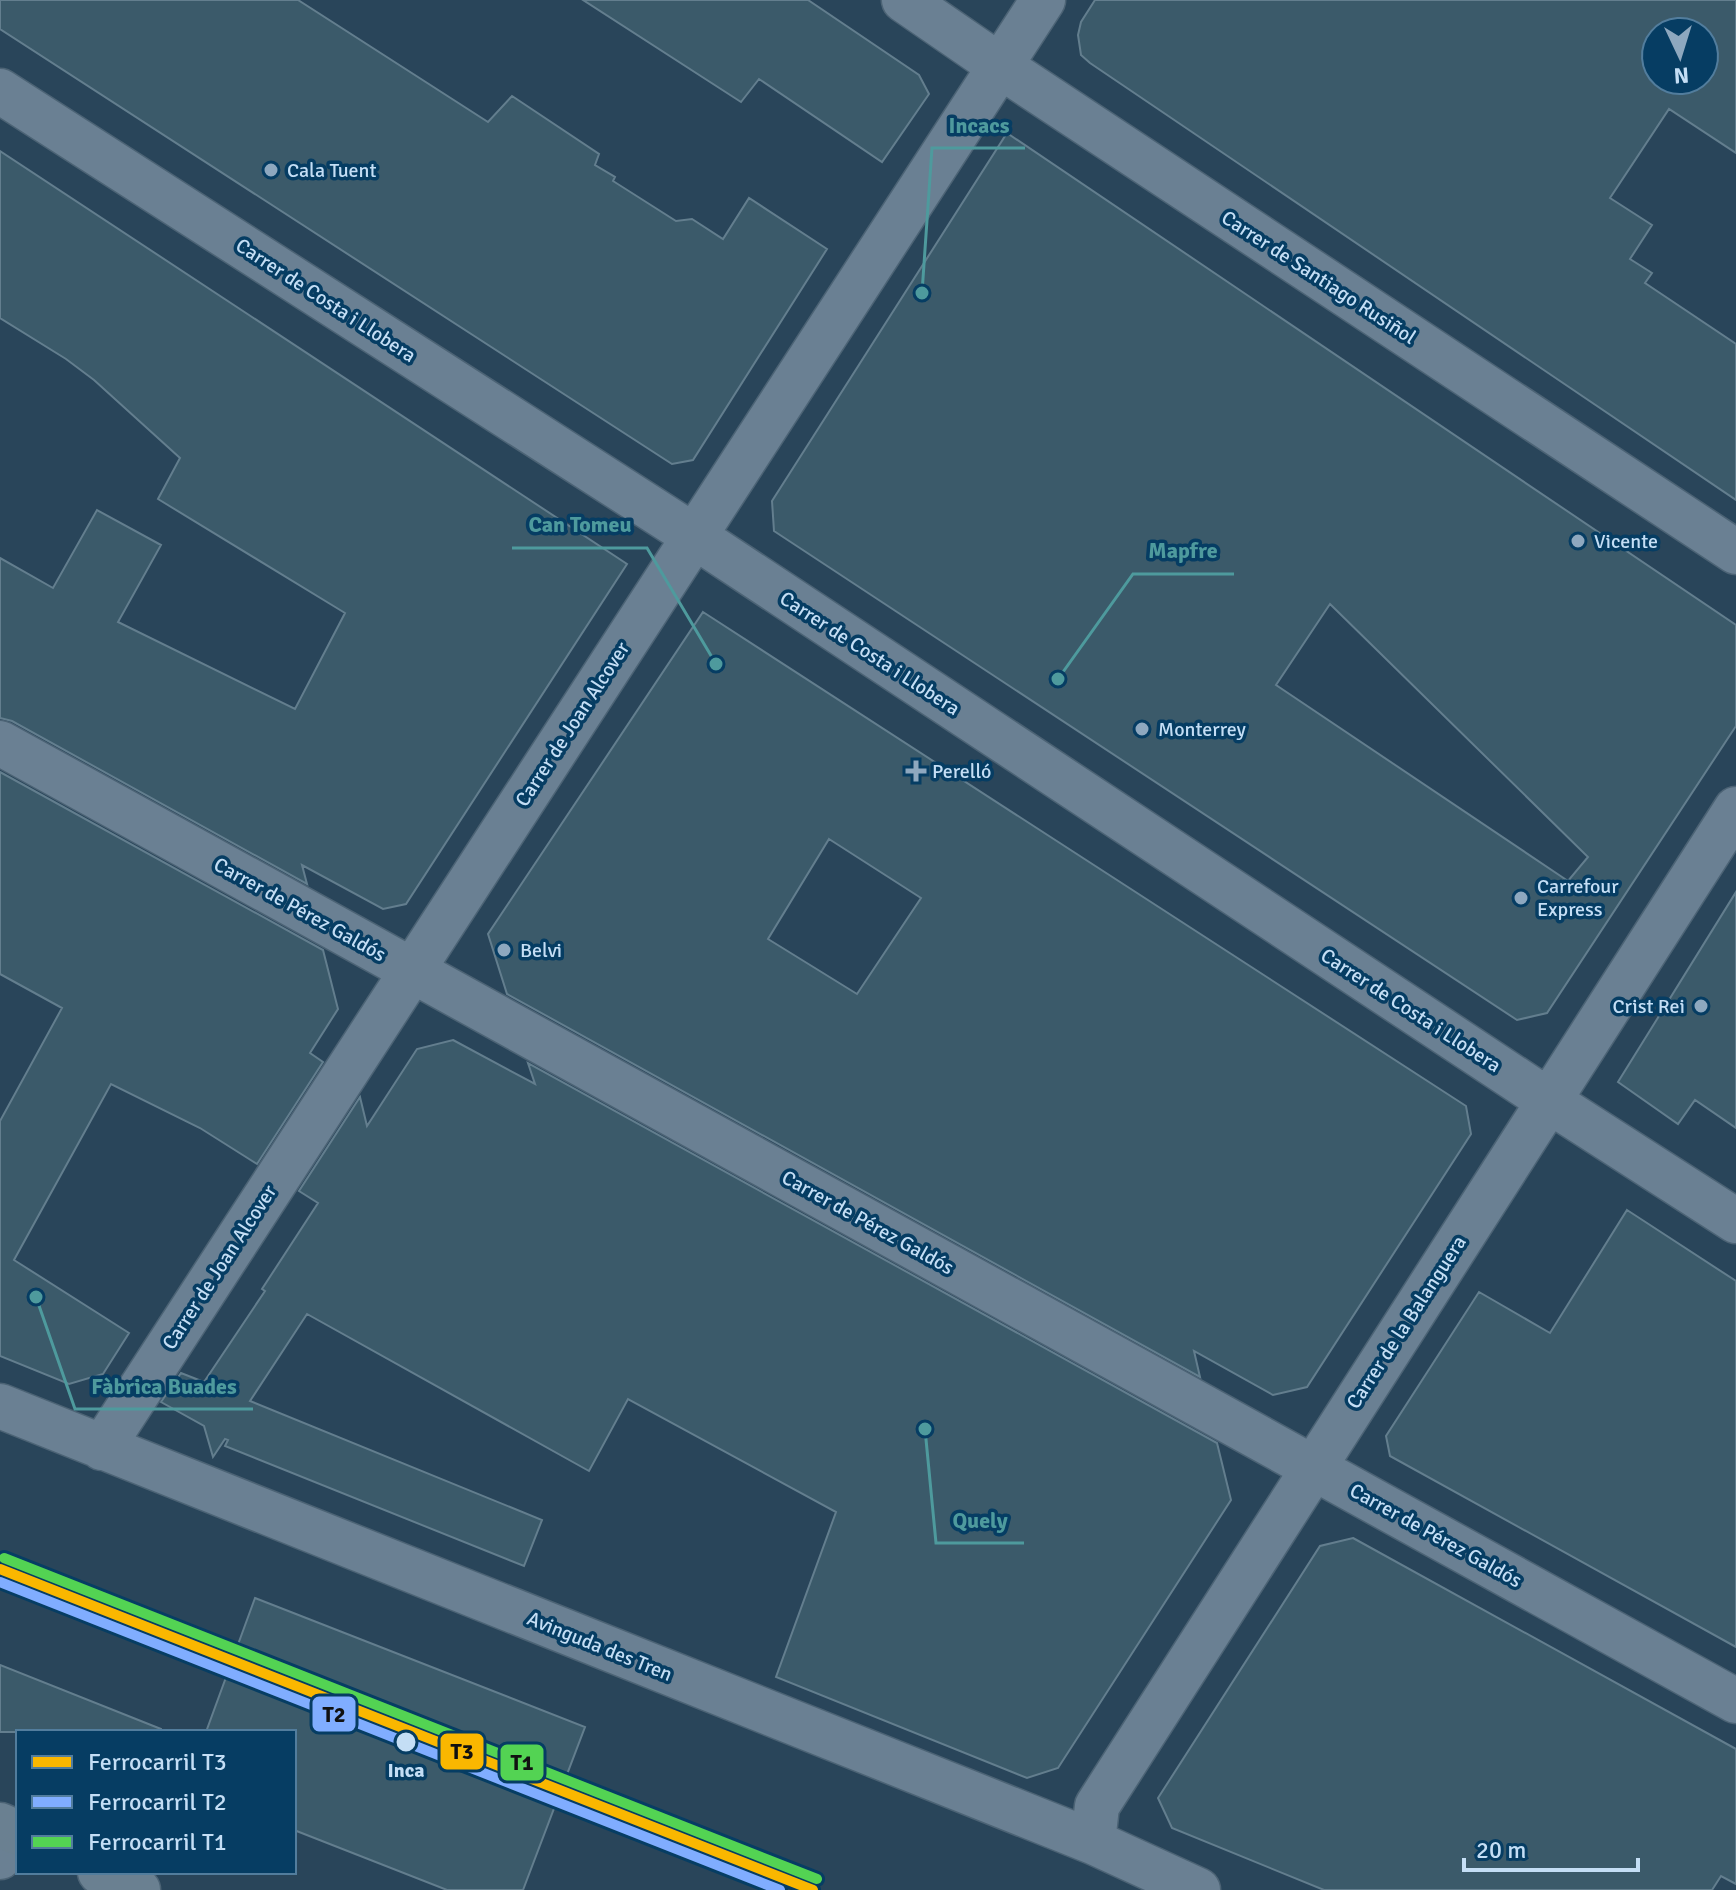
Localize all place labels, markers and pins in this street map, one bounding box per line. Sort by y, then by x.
callout: Incacs [932,102,1025,148]
place label: Cala Tuent [287,158,377,183]
marker: Cala Tuent [262,161,280,179]
callout: Can Tomeu [512,502,647,548]
callout: Mapfre [1133,528,1234,574]
place label: Vicente [1594,529,1658,554]
marker: Vicente [1569,532,1587,550]
place label: Monterrey [1158,717,1246,742]
marker: Monterrey [1133,720,1151,738]
place label: Perelló [932,759,992,784]
marker: Perelló [907,762,925,780]
place label: Carrefour Express [1537,874,1619,922]
marker: Carrefour Express [1512,889,1530,907]
place label: Belvi [520,938,562,963]
marker: Belvi [495,941,513,959]
place label: Crist Rei [1612,994,1685,1019]
marker: Crist Rei [1692,997,1710,1015]
callout: Fàbrica Buades [75,1363,253,1409]
callout: Quely [936,1497,1024,1543]
marker: Inca [394,1730,418,1754]
place label: Inca [388,1758,425,1783]

